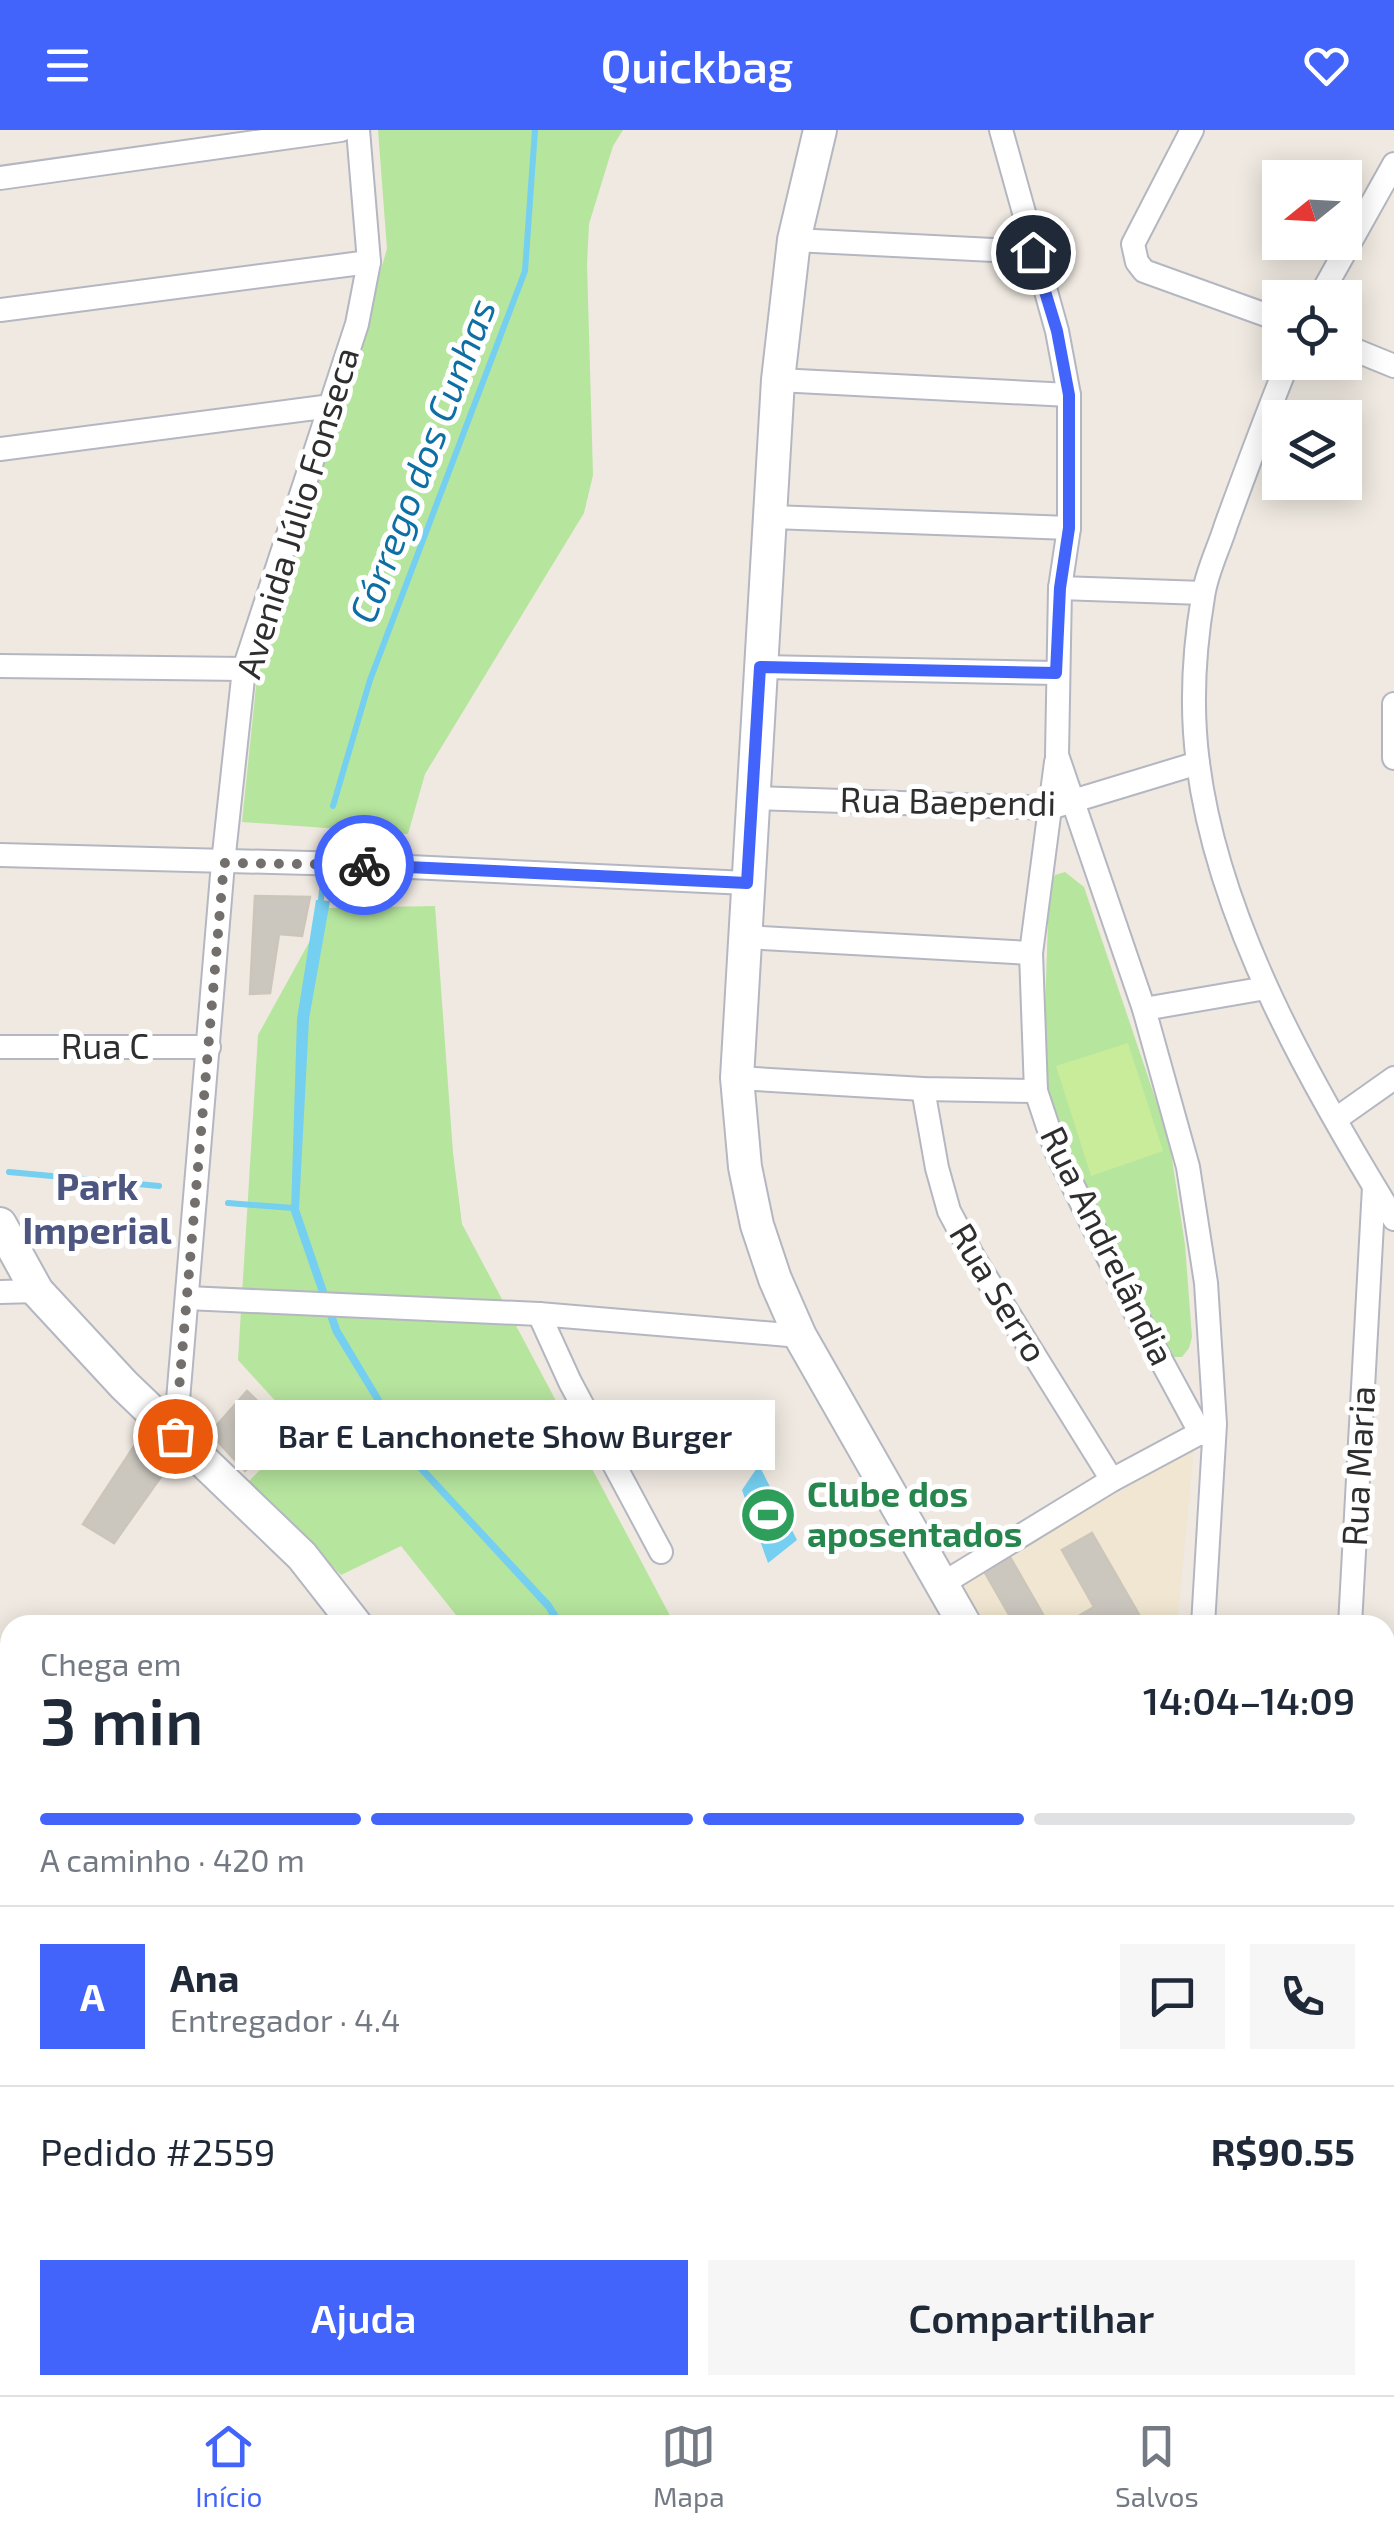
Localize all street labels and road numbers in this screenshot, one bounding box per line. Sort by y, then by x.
street label: Avenida Júlio Fonseca [226,342,366,683]
street label: Rua Baependi [839,777,1057,823]
street label: Rua C [61,1024,149,1066]
street label: Rua Andrelândia [1033,1119,1185,1371]
street label: Rua Serro [942,1215,1058,1369]
street label: Rua Maria [1332,1385,1382,1547]

